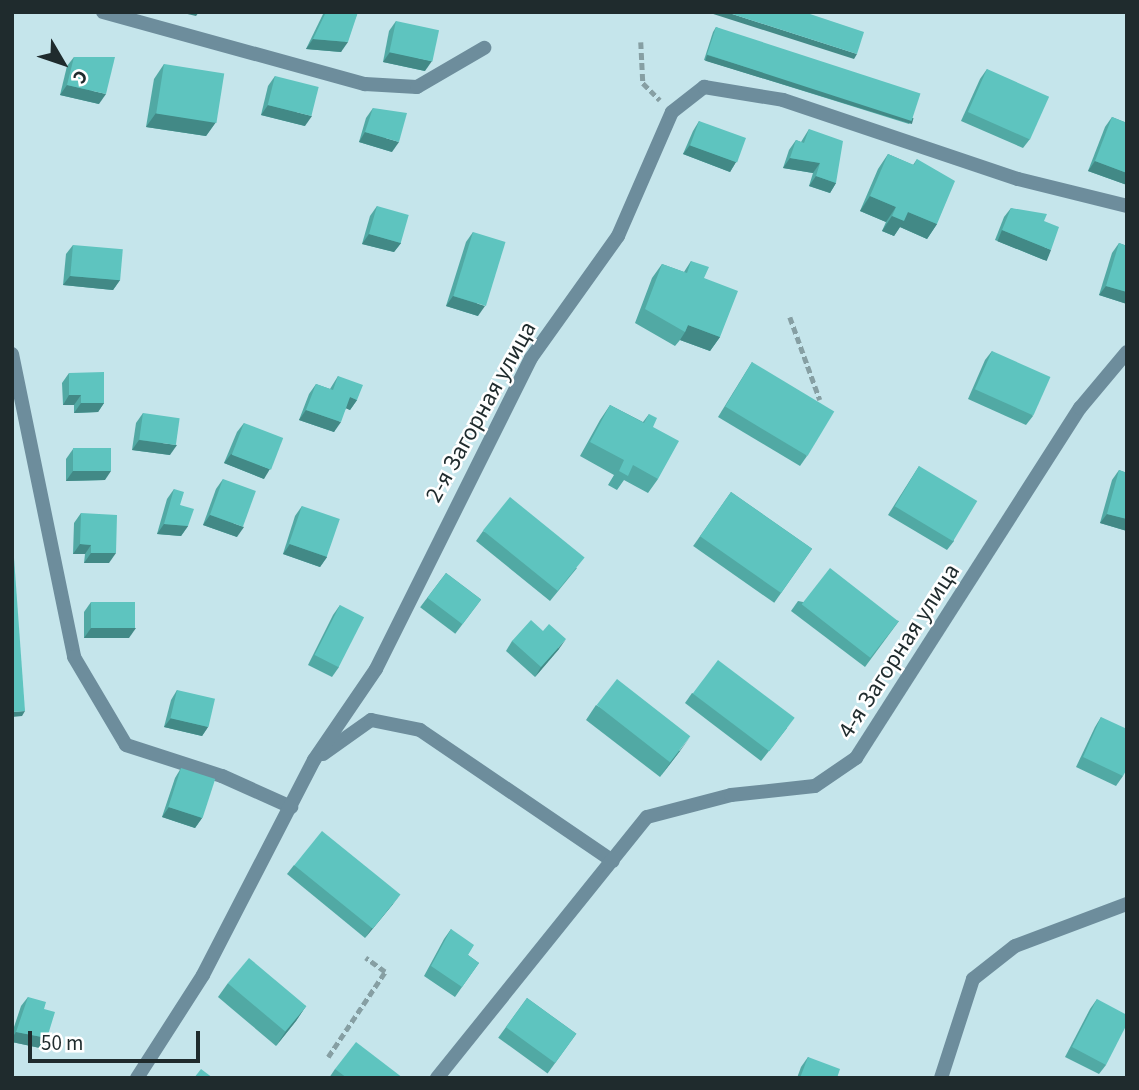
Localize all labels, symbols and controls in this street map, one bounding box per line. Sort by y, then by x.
north arrow [28,28,98,98]
text: С [66,64,94,89]
street label: 2-я Загорная улица [419,316,543,508]
street label: 4-я Загорная улица [832,558,966,744]
scale bar [32,1016,203,1060]
text: 50 m [41,1028,83,1058]

